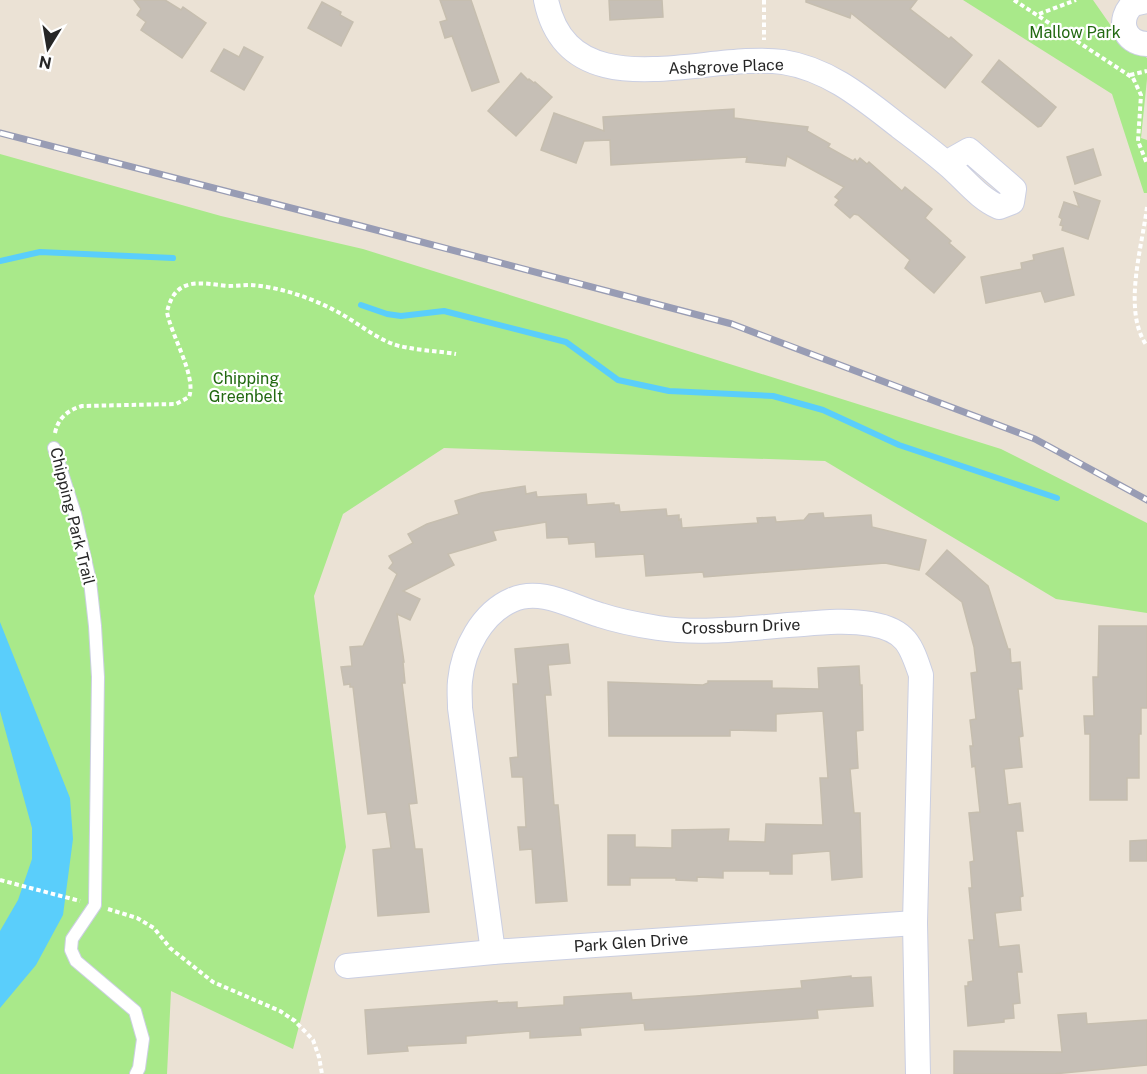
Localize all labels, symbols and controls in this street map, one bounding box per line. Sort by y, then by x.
north arrow [18,18,78,78]
park label: Mallow Park [1029,23,1121,42]
text: N [37,52,53,73]
street label: Ashgrove Place [668,55,784,78]
park label: Chipping Greenbelt [209,369,283,406]
street label: Chipping Park Trail [46,445,99,587]
street label: Crossburn Drive [681,615,801,638]
street label: Park Glen Drive [573,929,689,956]

